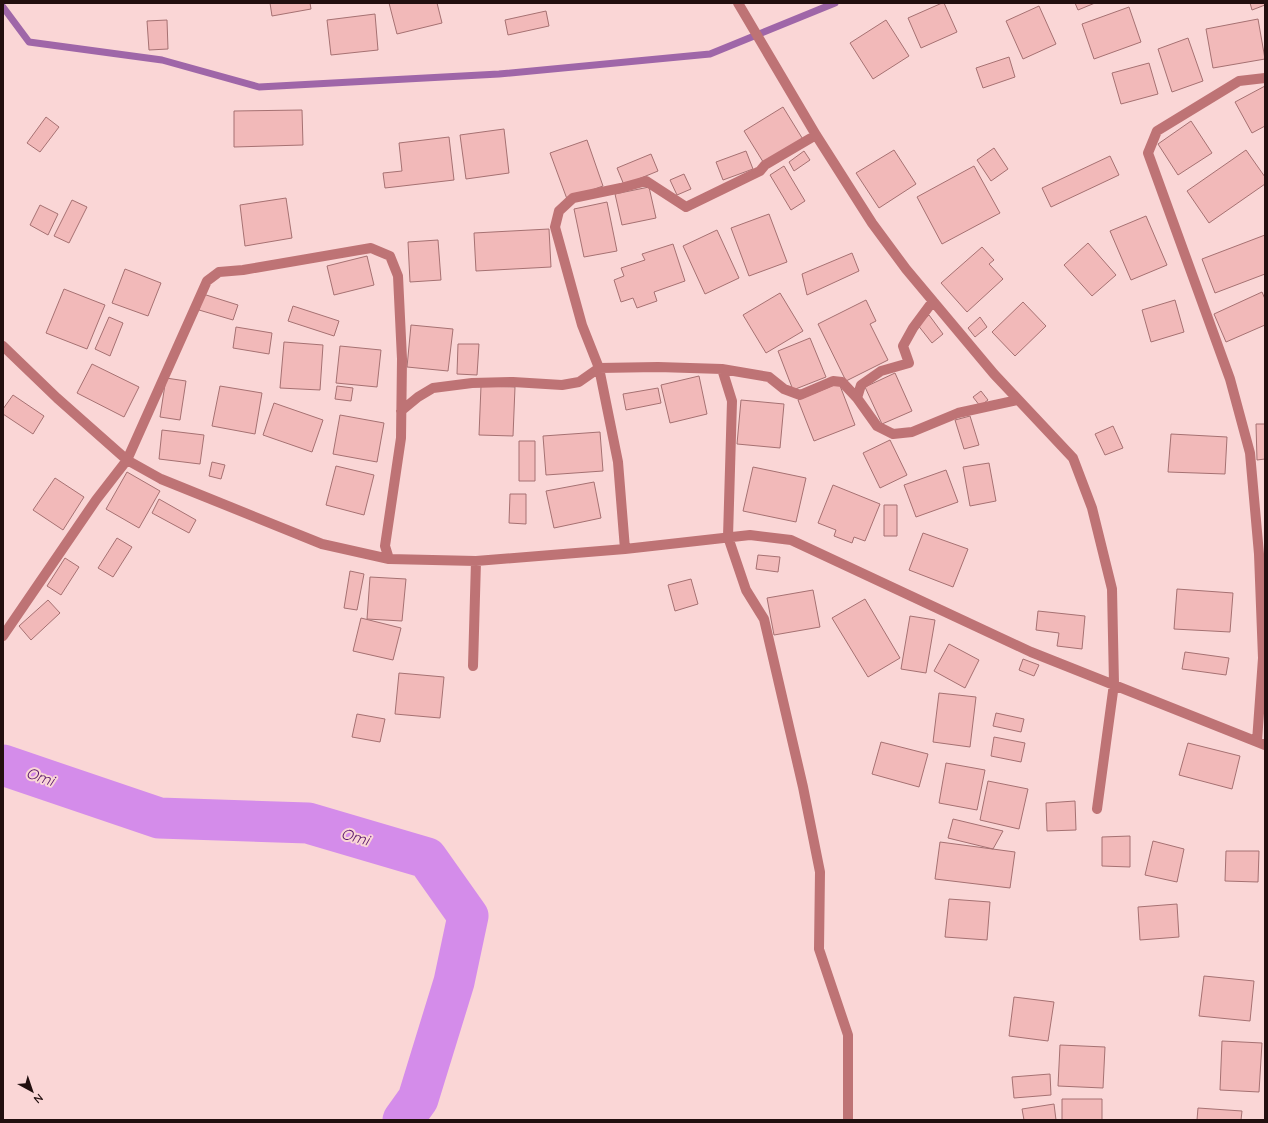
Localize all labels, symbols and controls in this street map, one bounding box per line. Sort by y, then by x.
water label: Omi [24,763,58,791]
water label: Omi [339,823,373,850]
north arrow [12,1071,52,1111]
text: N [31,1091,46,1107]

